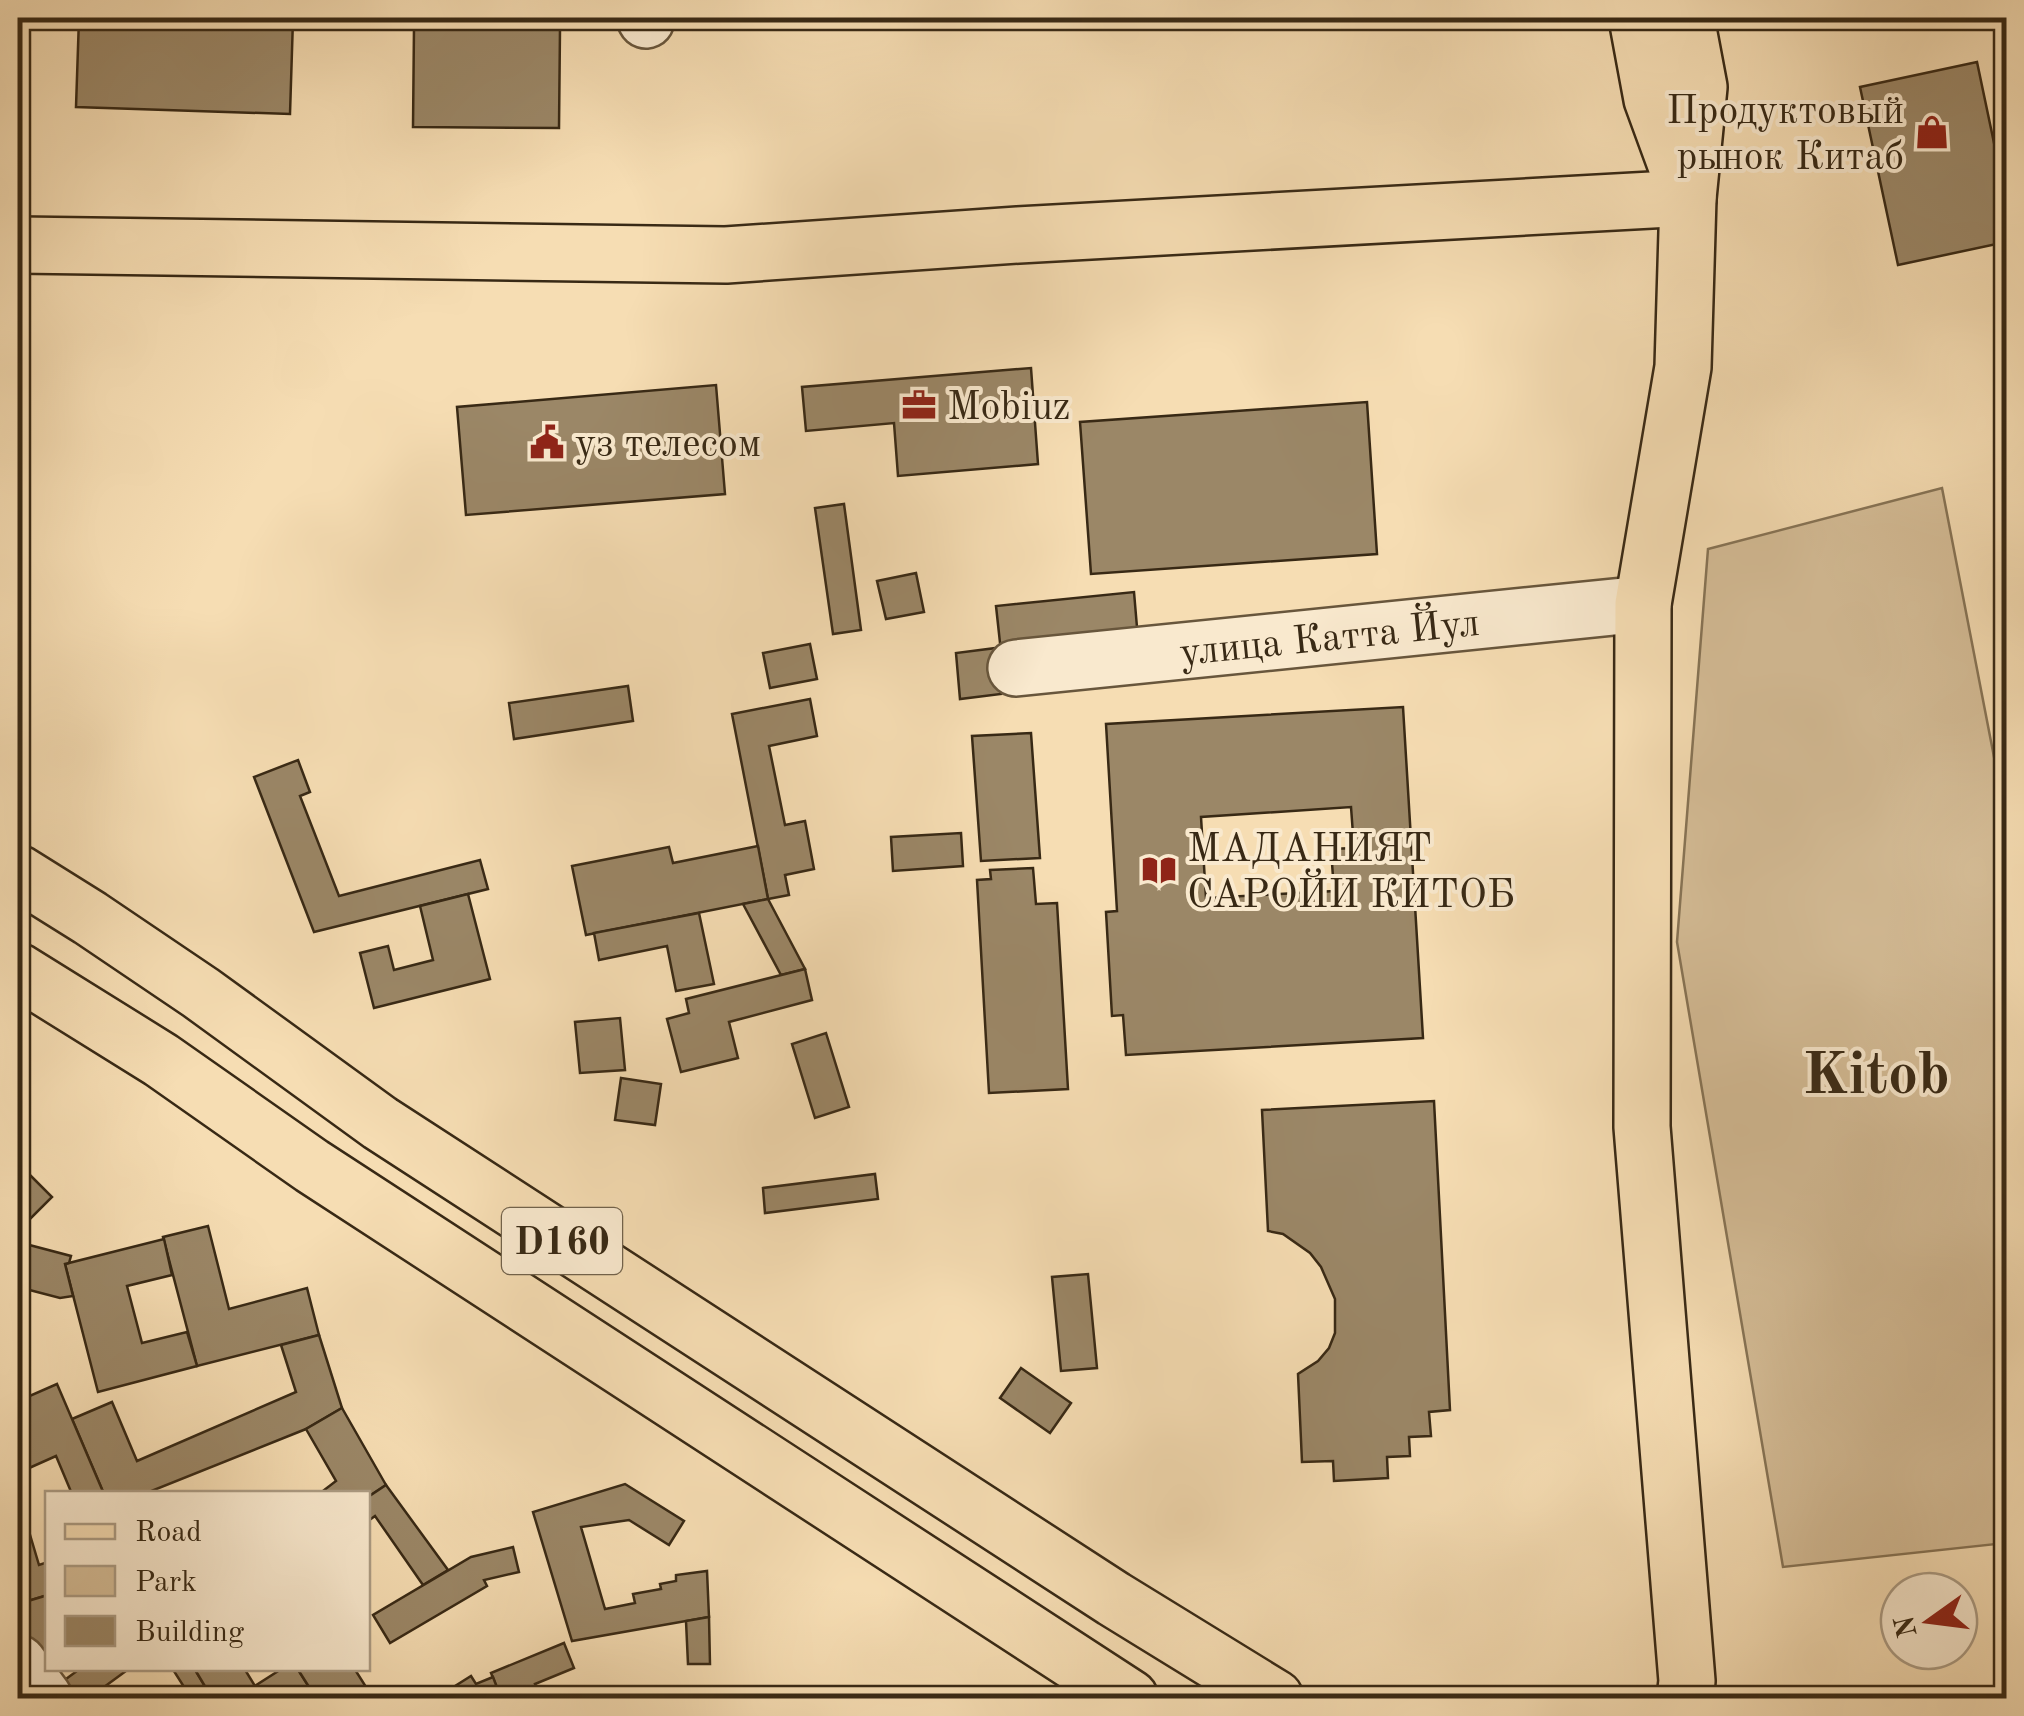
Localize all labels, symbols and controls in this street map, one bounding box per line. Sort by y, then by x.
place label: Продуктовый рынок Китаб [1666,93,1904,179]
shop icon: Продуктовый рынок Китаб [1913,113,1951,151]
office icon: Mobiuz [900,386,938,424]
place label: Mobiuz [947,389,1071,429]
public building icon: уз телесом [528,423,566,461]
place label: уз телесом [575,426,761,466]
street label: улица Катта Йул [1178,600,1482,675]
place label: МАДАНИЯТ САРОЙИ КИТОБ [1187,831,1515,917]
library icon: МАДАНИЯТ САРОЙИ КИТОБ [1140,851,1178,889]
district label: Kitob [1802,1047,1950,1107]
road number: D160 [502,1208,622,1274]
legend [45,1491,370,1671]
text: Road [135,1518,202,1548]
text: Park [135,1568,197,1598]
north arrow [1879,1571,1979,1671]
text: N [1891,1612,1924,1640]
text: Building [135,1618,244,1648]

